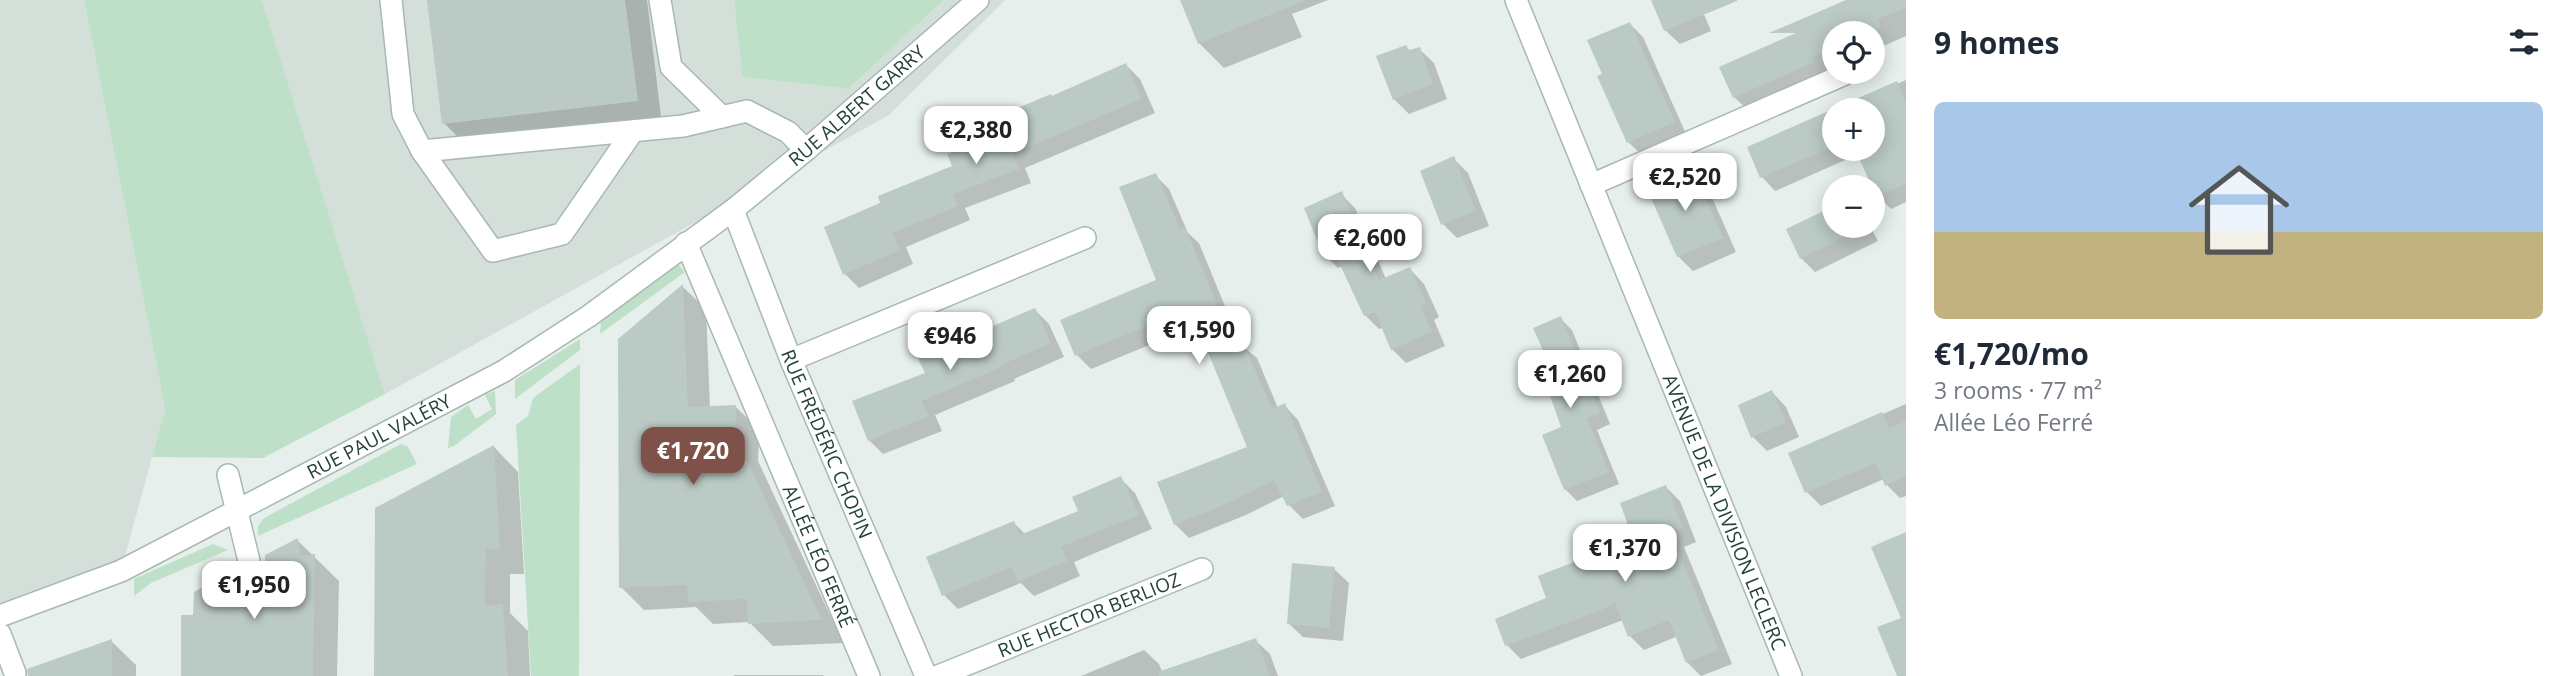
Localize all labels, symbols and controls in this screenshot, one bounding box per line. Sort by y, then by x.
map controls [1822,21,1885,238]
button: locate [1822,21,1885,84]
text: 9 homes [1934,22,2059,63]
icon: filters [2505,23,2543,61]
street label: RUE ALBERT GARRY [783,39,931,172]
button: + [1822,98,1885,161]
pin: €2,380 [919,106,1033,166]
text: €2,380 [940,113,1012,145]
icon: home [2176,147,2302,273]
pin: €2,520 [1628,154,1742,213]
text: €2,520 [1649,160,1721,192]
button: − [1822,175,1885,238]
pin: €2,600 [1313,215,1427,274]
text: €2,600 [1334,221,1406,253]
pin: €1,590 [1142,306,1256,366]
pin: €946 [909,312,991,372]
text: €1,590 [1163,313,1235,345]
text: €946 [924,319,976,351]
text: €1,720/mo [1934,333,2089,374]
street label: RUE FRÉDÉRIC CHOPIN [775,346,879,542]
pin: €1,260 [1513,350,1627,410]
text: €1,260 [1534,357,1606,389]
street label: AVENUE DE LA DIVISION LECLERC [1657,370,1792,654]
text: 3 rooms · 77 m² [1934,374,2102,406]
street label: RUE PAUL VALÉRY [302,388,456,485]
text: Allée Léo Ferré [1934,406,2093,438]
pin: €1,720 [636,428,750,487]
text: €1,720 [657,434,729,466]
street label: ALLÉE LÉO FERRÉ [777,481,860,631]
pin: €1,370 [1568,524,1682,584]
text: €1,370 [1589,531,1661,563]
pin: €1,950 [197,562,311,621]
street label: RUE HECTOR BERLIOZ [994,566,1184,663]
text: €1,950 [218,568,290,600]

